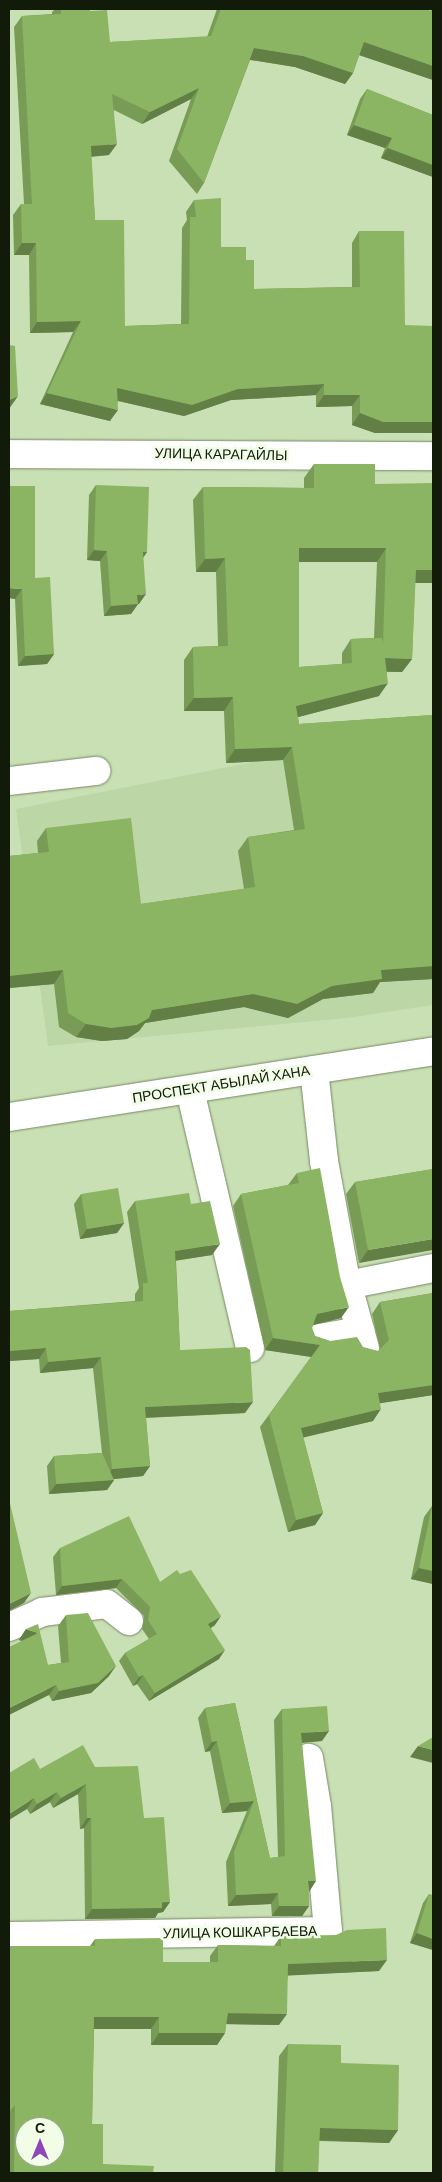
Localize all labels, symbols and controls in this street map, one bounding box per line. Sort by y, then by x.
street label: УЛИЦА КАРАГАЙЛЫ [154,444,288,464]
street label: ПРОСПЕКТ АБЫЛАЙ ХАНА [131,1062,311,1106]
street label: УЛИЦА КОШКАРБАЕВА [163,1922,317,1942]
north arrow [15,2117,65,2167]
text: С [35,2119,45,2136]

